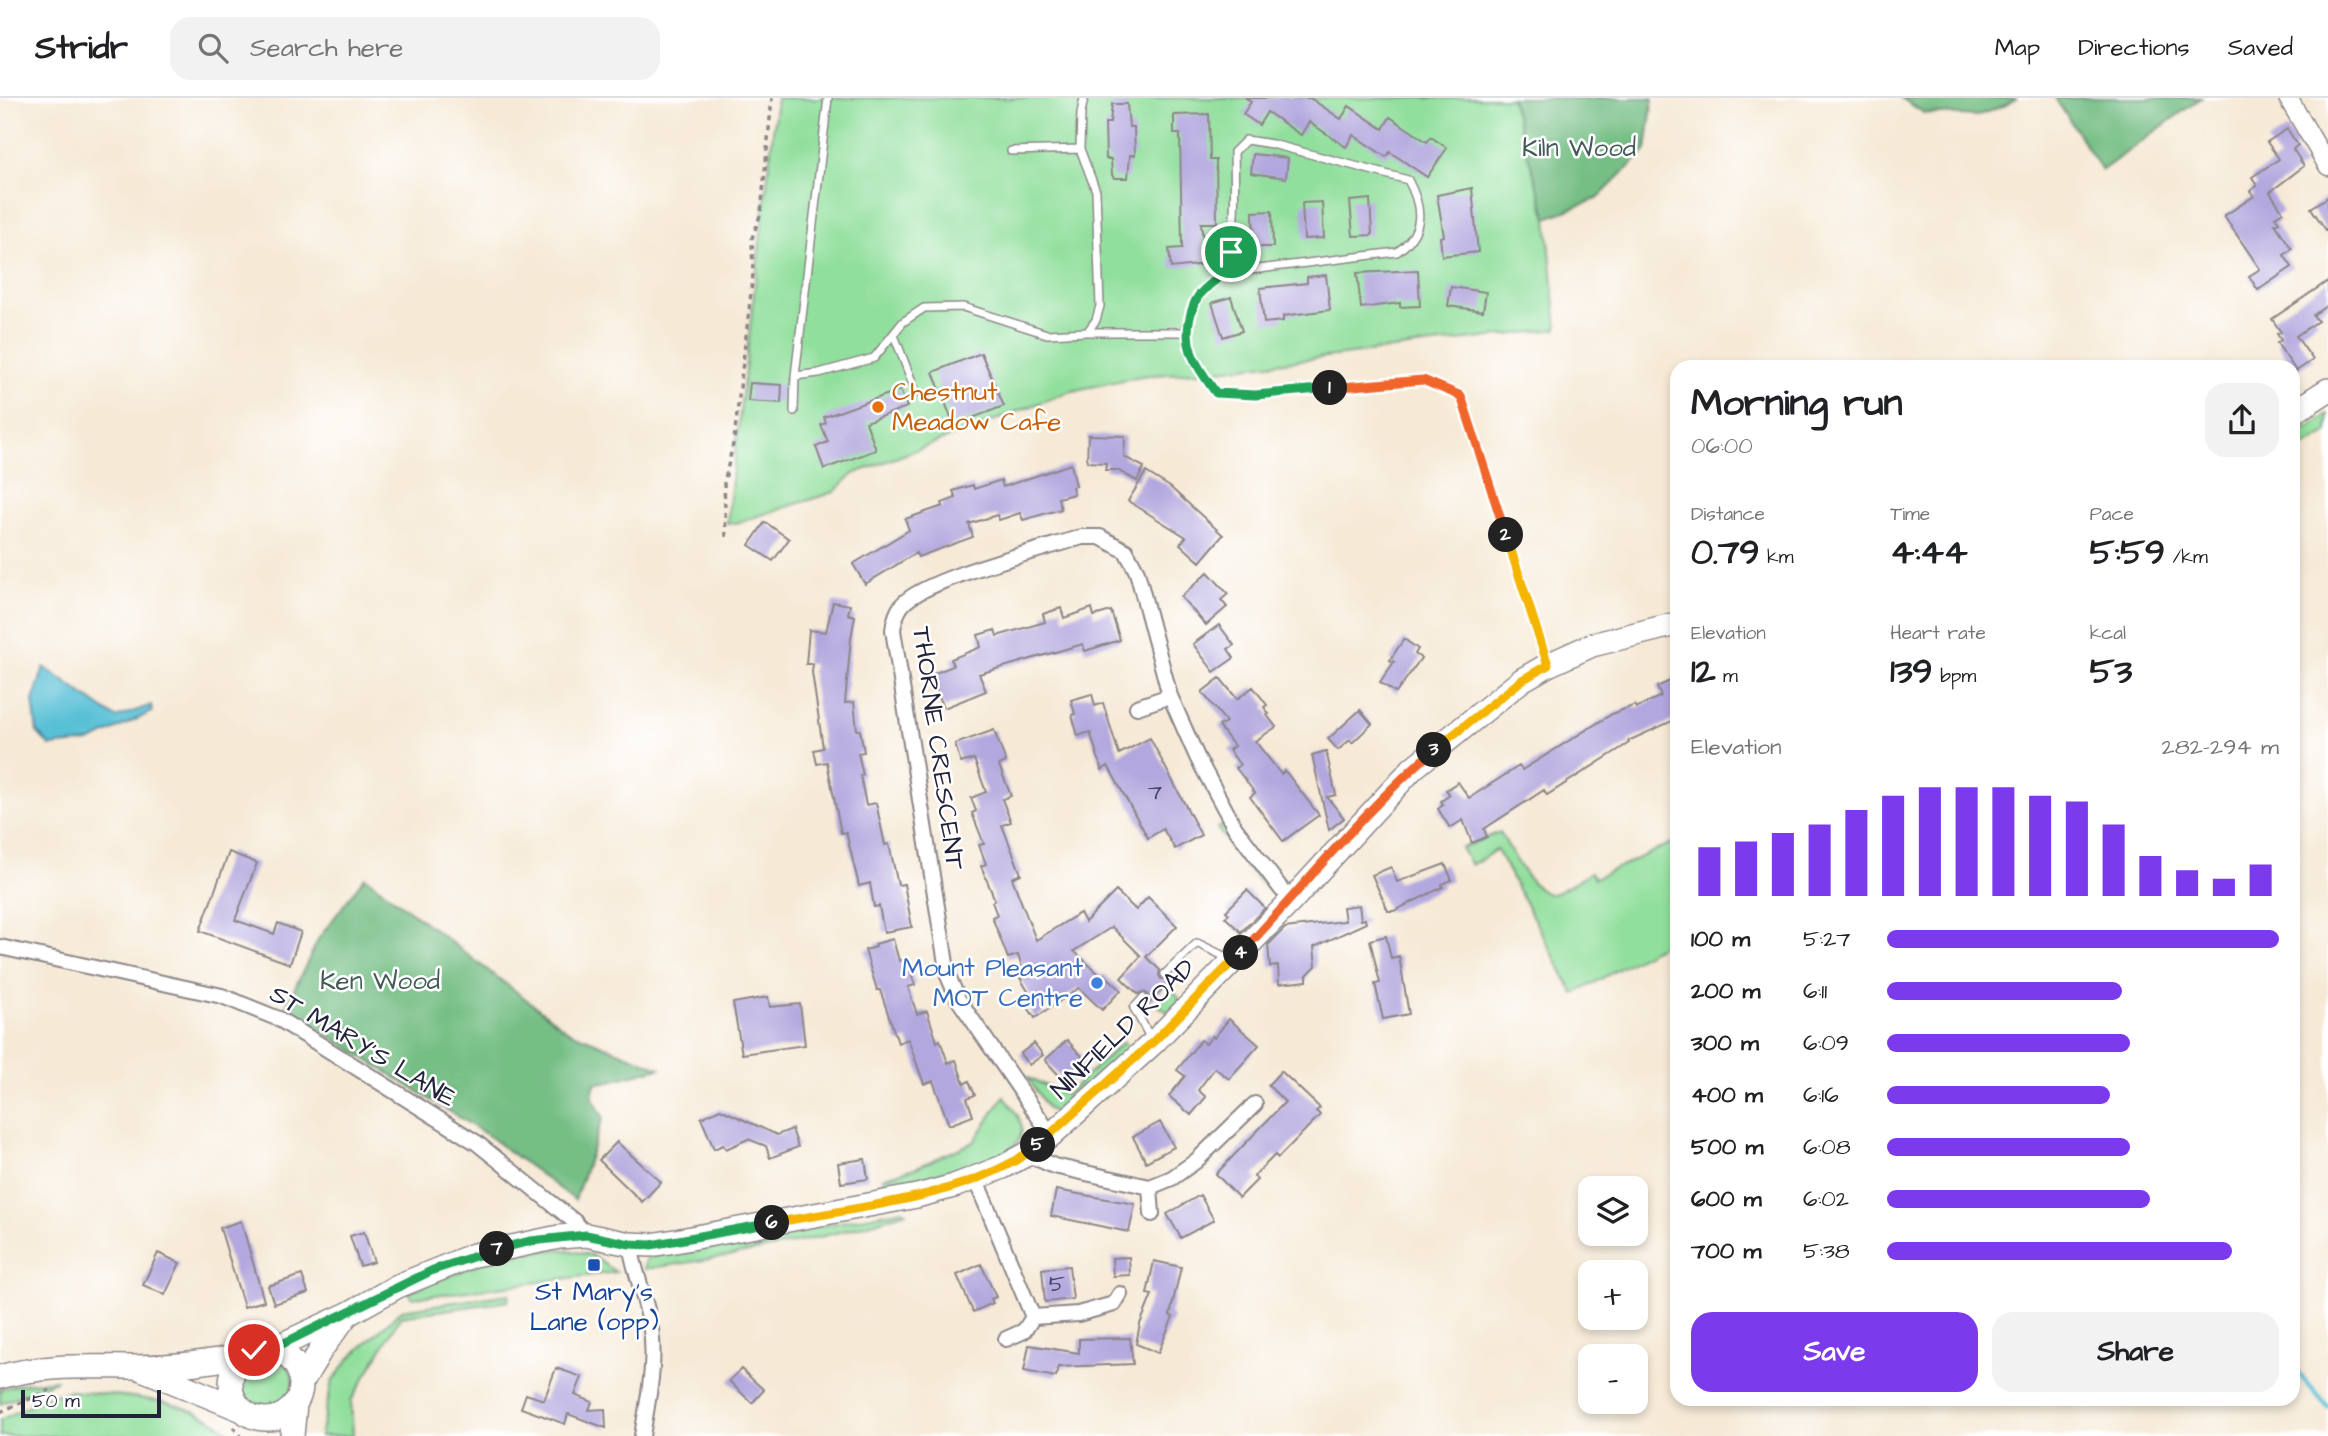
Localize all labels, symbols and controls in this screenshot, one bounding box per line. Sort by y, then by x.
search box [170,17,660,80]
text: Stridr [35,25,128,71]
icon: search [194,29,232,67]
text: Search here [250,30,403,66]
text: Map [1995,31,2040,65]
text: Directions [2078,31,2190,65]
text: Saved [2228,31,2293,65]
park label: Kiln Wood [1522,130,1636,166]
pin [1201,222,1261,282]
icon: arrive [1212,233,1250,271]
pin: 1 [1312,370,1348,406]
place label: Chestnut Meadow Cafe [892,374,1061,440]
text: 1 [1328,374,1331,401]
text: Morning run [1691,378,1903,430]
button: share [2205,383,2279,457]
marker: Chestnut Meadow Cafe [870,399,886,415]
text: 06:00 [1691,430,1753,462]
text: Distance [1691,501,1765,528]
text: Time [1890,501,1930,528]
text: Pace [2090,501,2134,528]
pin: 2 [1488,518,1524,552]
text: 2 [1500,521,1511,548]
text: 0.79 [1691,528,1759,577]
text: 4:44 [1890,528,1968,577]
text: 5:59 [2090,528,2165,577]
text: km [1759,544,1794,571]
text: /km [2165,544,2208,571]
text: Elevation [1691,620,1766,647]
text: Heart rate [1890,620,1986,647]
text: kcal [2090,620,2126,647]
street label: THORNE CRESCENT [903,624,973,873]
text: 12 [1691,647,1716,696]
text: 139 [1890,647,1933,696]
text: 53 [2090,647,2132,696]
text: m [1716,663,1738,690]
text: bpm [1933,663,1976,690]
text: Elevation [1691,731,1782,763]
text: 282–294 m [2162,731,2279,763]
pin: 3 [1416,732,1452,768]
text: 3 [1429,736,1438,763]
house number: 7 [1148,776,1162,808]
text: 100 m [1691,923,1750,955]
text: 5:27 [1803,923,1850,955]
pin: 4 [1224,936,1258,970]
text: 4 [1234,939,1247,966]
place label: Mount Pleasant MOT Centre [902,950,1083,1016]
street label: NINFIELD ROAD [1043,950,1203,1107]
park label: Ken Wood [320,963,440,999]
marker: Mount Pleasant MOT Centre [1089,975,1105,991]
text: 200 m [1691,975,1760,1007]
text: 6:11 [1803,975,1827,1007]
street label: ST MARY'S LANE [263,976,463,1116]
text: 300 m [1691,1027,1759,1059]
text: 6:09 [1803,1027,1849,1059]
text: 400 m [1691,1079,1763,1111]
text: 6:16 [1803,1079,1839,1111]
pin: 5 [1020,1128,1056,1162]
text: 5 [1031,1131,1044,1158]
text: 500 m [1691,1131,1763,1163]
text: 6:08 [1803,1131,1851,1163]
map controls [1578,1176,1648,1414]
button: layers [1578,1176,1648,1246]
text: 600 m [1691,1183,1762,1215]
text: 6:02 [1803,1183,1849,1215]
pin: 6 [754,1206,790,1240]
text: 6 [766,1209,777,1236]
pin: 7 [480,1232,514,1266]
text: 7 [491,1235,502,1262]
text: 700 m [1691,1235,1761,1267]
text: 5:38 [1803,1235,1850,1267]
marker: St Mary's Lane (opp) [586,1257,602,1273]
button: + [1578,1260,1648,1330]
house number: 5 [1049,1268,1065,1300]
place label: St Mary's Lane (opp) [529,1274,659,1340]
button: Save [1691,1312,1978,1392]
button: Share [1992,1312,2279,1392]
pin [224,1320,284,1380]
icon: check [235,1331,273,1369]
button: − [1578,1344,1648,1414]
scale bar [21,1387,161,1419]
text: 50 m [32,1388,80,1415]

